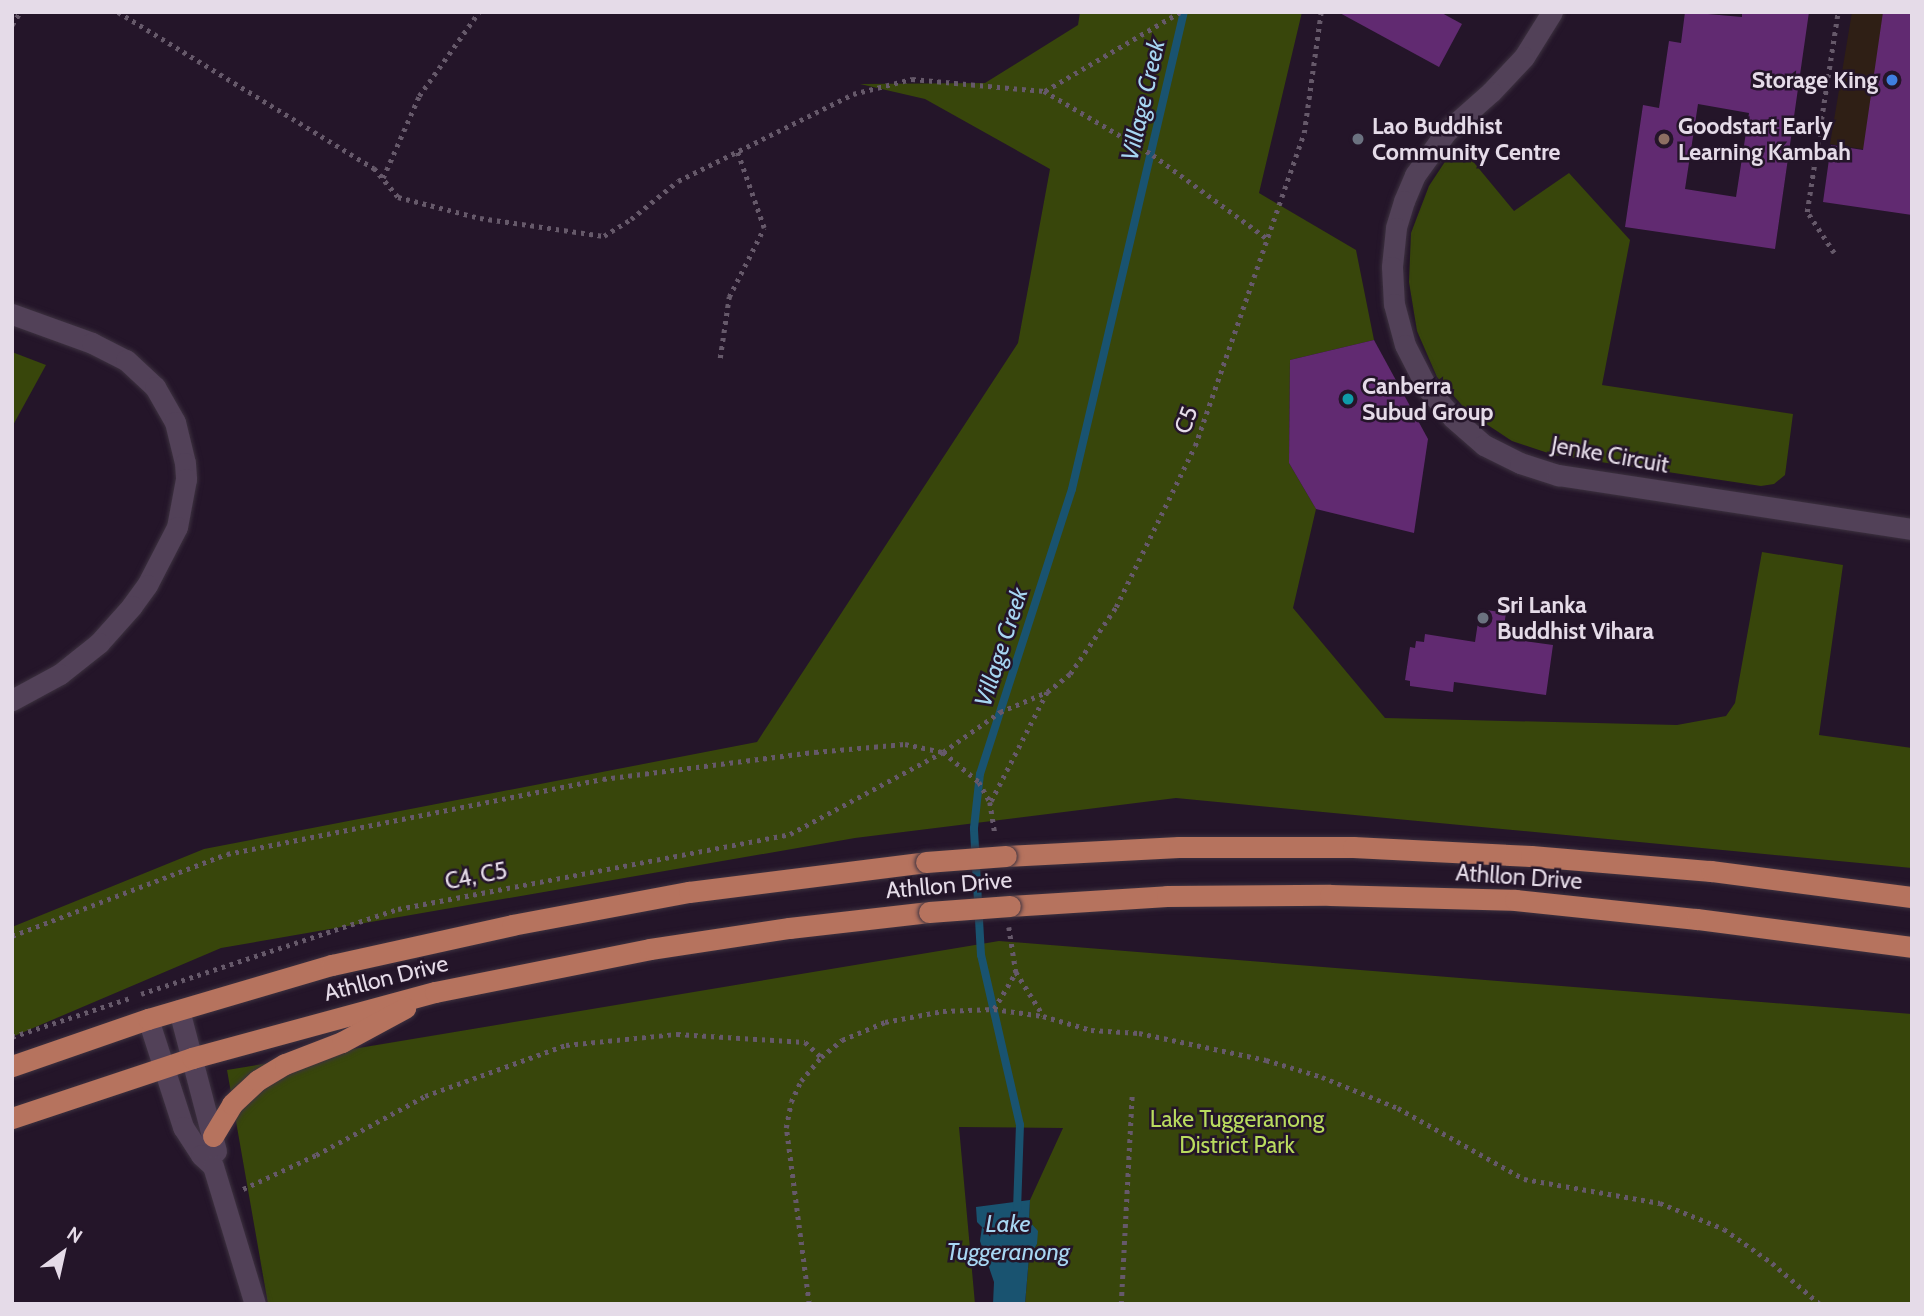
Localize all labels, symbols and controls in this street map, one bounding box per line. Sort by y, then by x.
water label: Village Creek [1115,37,1171,163]
place label: Storage King [1752,66,1878,94]
marker: Storage King [1884,72,1900,88]
place label: Lao Buddhist Community Centre [1372,112,1560,166]
place label: Goodstart Early Learning Kambah [1678,112,1851,166]
marker: Lao Buddhist Community Centre [1350,131,1366,147]
marker: Goodstart Early Learning Kambah [1656,131,1672,147]
place label: Canberra Subud Group [1362,372,1493,426]
marker: Canberra Subud Group [1340,391,1356,407]
street label: C5 [1168,403,1204,437]
street label: Jenke Circuit [1549,431,1671,479]
water label: Village Creek [968,584,1034,710]
place label: Sri Lanka Buddhist Vihara [1497,591,1654,645]
marker: Sri Lanka Buddhist Vihara [1475,610,1491,626]
street label: C4, C5 [443,856,509,896]
street label: Athllon Drive [1455,859,1583,895]
street label: Athllon Drive [885,866,1013,904]
street label: Athllon Drive [321,949,451,1007]
park label: Lake Tuggeranong District Park [1150,1105,1324,1159]
water label: Lake Tuggeranong [946,1210,1070,1266]
north arrow [28,1218,98,1288]
text: N [63,1222,87,1248]

